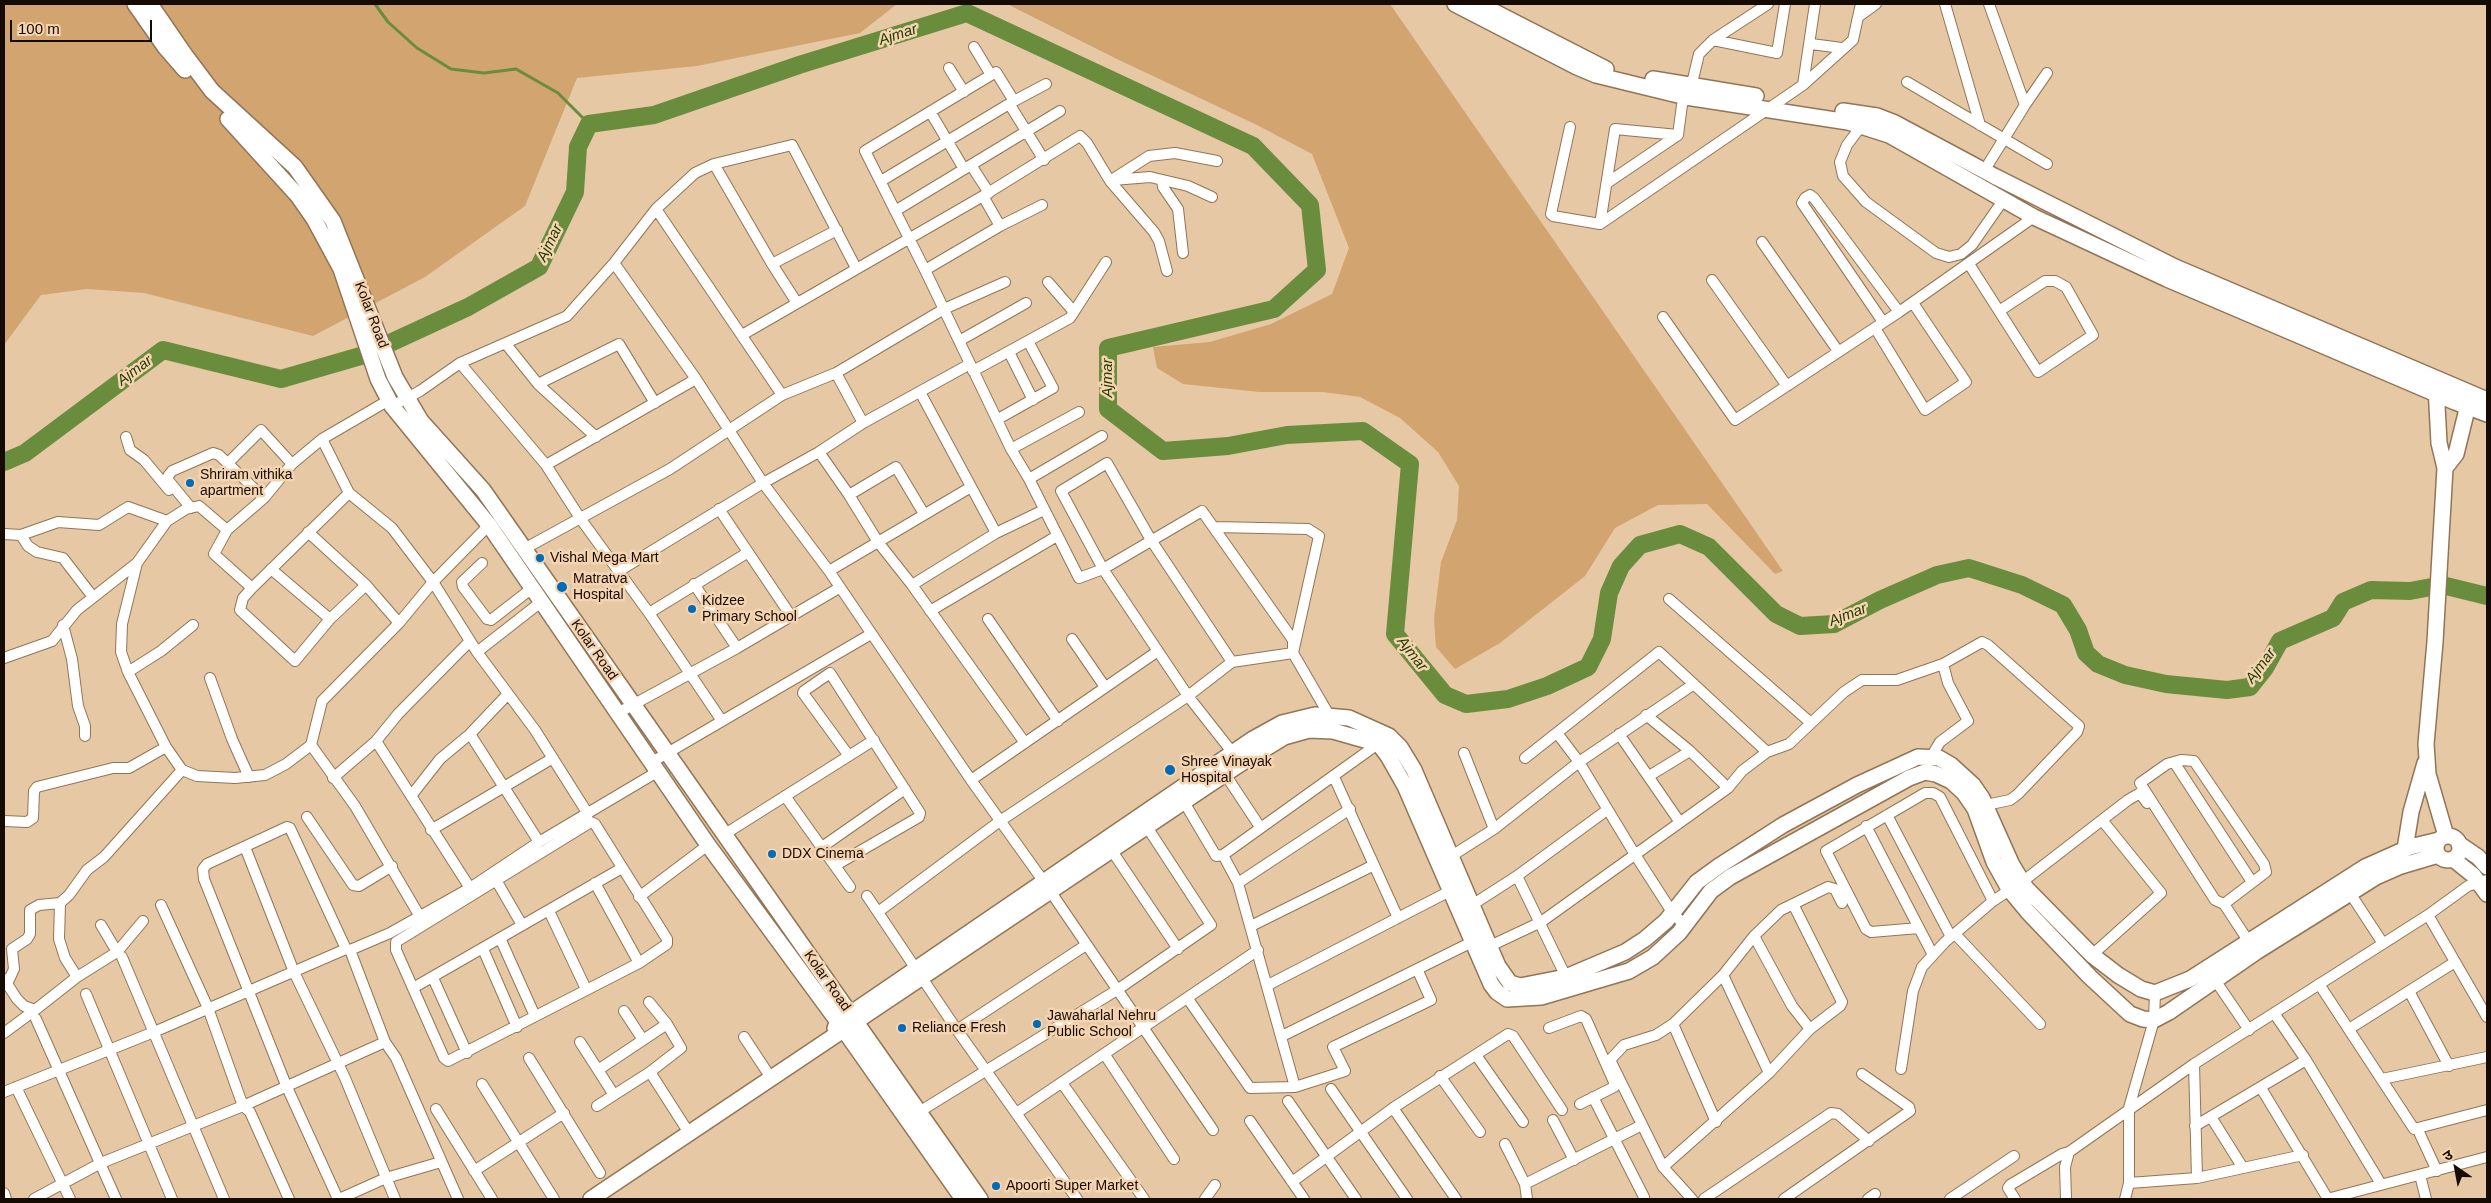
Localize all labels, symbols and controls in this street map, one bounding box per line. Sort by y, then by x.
scale bar [12,10,155,42]
text: 100 m [18,20,60,37]
water label: Ajmar [877,20,919,50]
water label: Ajmar [533,221,567,265]
street label: Kolar Road [351,279,391,351]
water label: Ajmar [114,352,156,390]
water label: Ajmar [1099,358,1117,398]
place label: Shriram vithika apartment [200,467,293,500]
marker: Shriram vithika apartment [184,477,196,489]
place label: Vishal Mega Mart [550,550,659,566]
marker: Vishal Mega Mart [534,552,546,564]
place label: Matratva Hospital [573,571,627,604]
marker: Matratva Hospital [555,580,569,594]
place label: Kidzee Primary School [702,593,797,626]
water label: Ajmar [1826,600,1870,630]
marker: Kidzee Primary School [686,603,698,615]
street label: Kolar Road [567,616,621,684]
water label: Ajmar [1393,633,1431,675]
water label: Ajmar [2242,645,2280,687]
place label: Shree Vinayak Hospital [1181,754,1272,786]
marker: Shree Vinayak Hospital [1163,763,1177,777]
place label: DDX Cinema [782,846,864,862]
marker: DDX Cinema [766,848,778,860]
street label: Kolar Road [800,947,854,1015]
place label: Jawaharlal Nehru Public School [1047,1008,1156,1040]
marker: Jawaharlal Nehru Public School [1031,1018,1043,1030]
place label: Reliance Fresh [912,1020,1006,1036]
marker: Reliance Fresh [896,1022,908,1034]
north arrow [2431,1143,2481,1193]
text: उ [2440,1146,2456,1164]
place label: Apoorti Super Market [1006,1178,1138,1194]
marker: Apoorti Super Market [990,1180,1002,1192]

